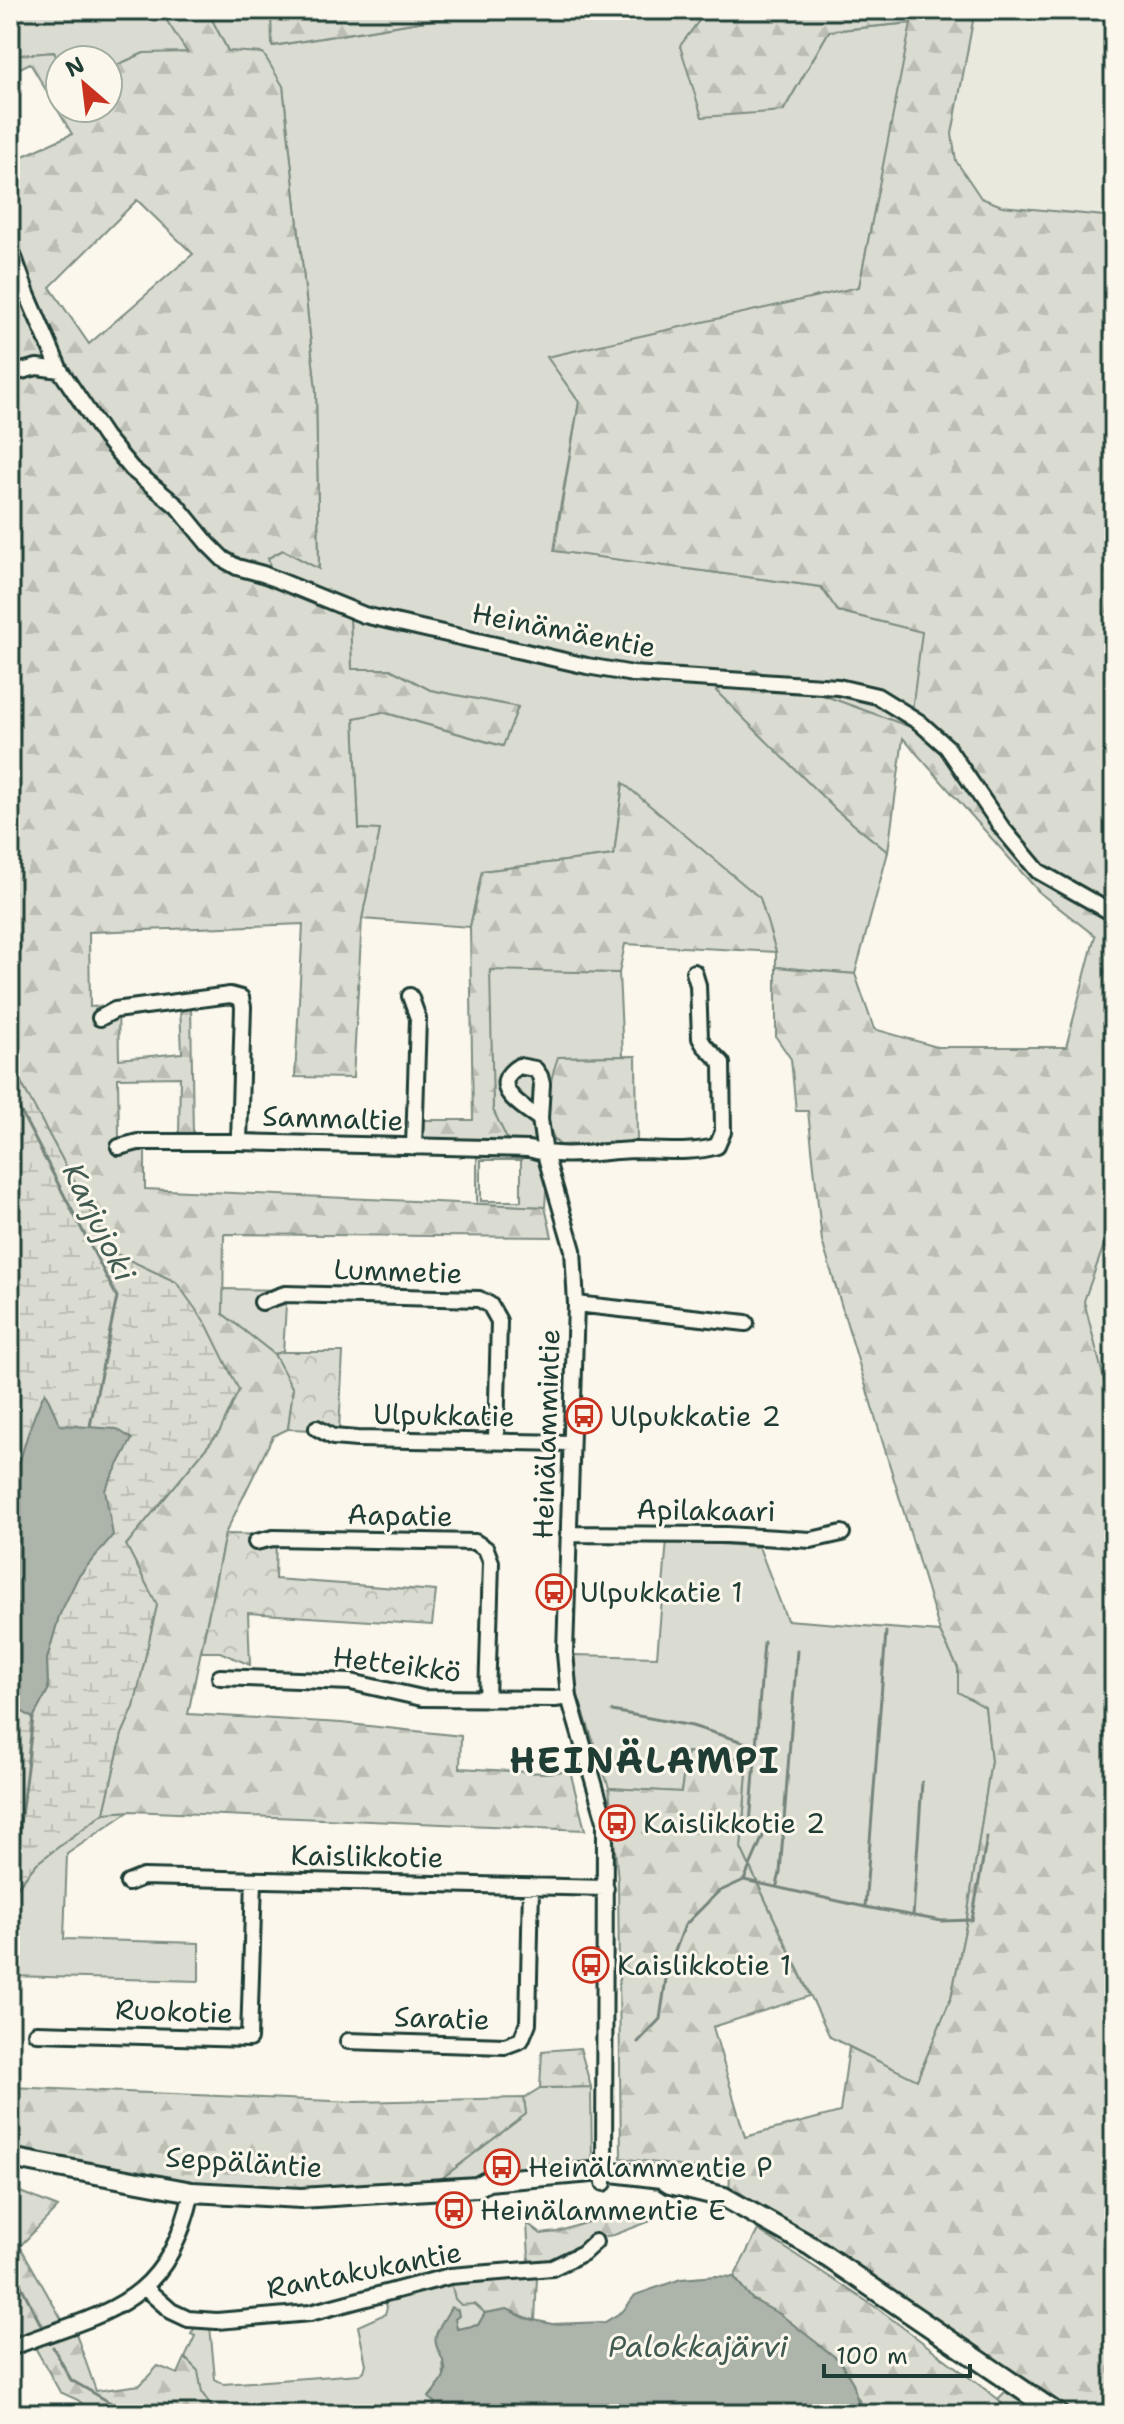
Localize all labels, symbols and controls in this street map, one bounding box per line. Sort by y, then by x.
north arrow [44,44,124,124]
text: N [60,50,89,84]
street label: Heinämäentie [469,594,659,666]
street label: Sammaltie [262,1097,404,1139]
water label: Karjujoki [53,1156,145,1288]
street label: Lummetie [333,1250,463,1292]
street label: Heinälammintie [523,1328,569,1540]
street label: Ulpukkatie [373,1395,515,1435]
bus stop icon: Ulpukkatie 2 [565,1397,603,1435]
place label: Ulpukkatie 2 [610,1397,781,1435]
street label: Apilakaari [636,1490,776,1530]
street label: Aapatie [347,1495,453,1535]
bus stop icon: Ulpukkatie 1 [535,1573,573,1611]
place label: Ulpukkatie 1 [580,1573,743,1611]
street label: Hetteikkö [331,1637,463,1691]
district label: HEINÄLAMPI [509,1736,781,1785]
bus stop icon: Kaislikkotie 2 [598,1804,636,1842]
place label: Kaislikkotie 2 [643,1804,825,1842]
street label: Kaislikkotie [290,1836,444,1876]
bus stop icon: Kaislikkotie 1 [572,1946,610,1984]
place label: Kaislikkotie 1 [617,1946,791,1984]
street label: Ruokotie [114,1990,234,2032]
street label: Saratie [394,1997,490,2039]
street label: Seppäläntie [164,2138,324,2186]
bus stop icon: Heinälammentie P [483,2148,521,2186]
place label: Heinälammentie P [528,2148,773,2186]
bus stop icon: Heinälammentie E [435,2191,473,2229]
place label: Heinälammentie E [480,2191,726,2229]
street label: Rantakukantie [263,2232,465,2308]
water label: Palokkajärvi [608,2326,788,2367]
scale bar [824,2328,970,2378]
text: 100 m [836,2340,908,2372]

